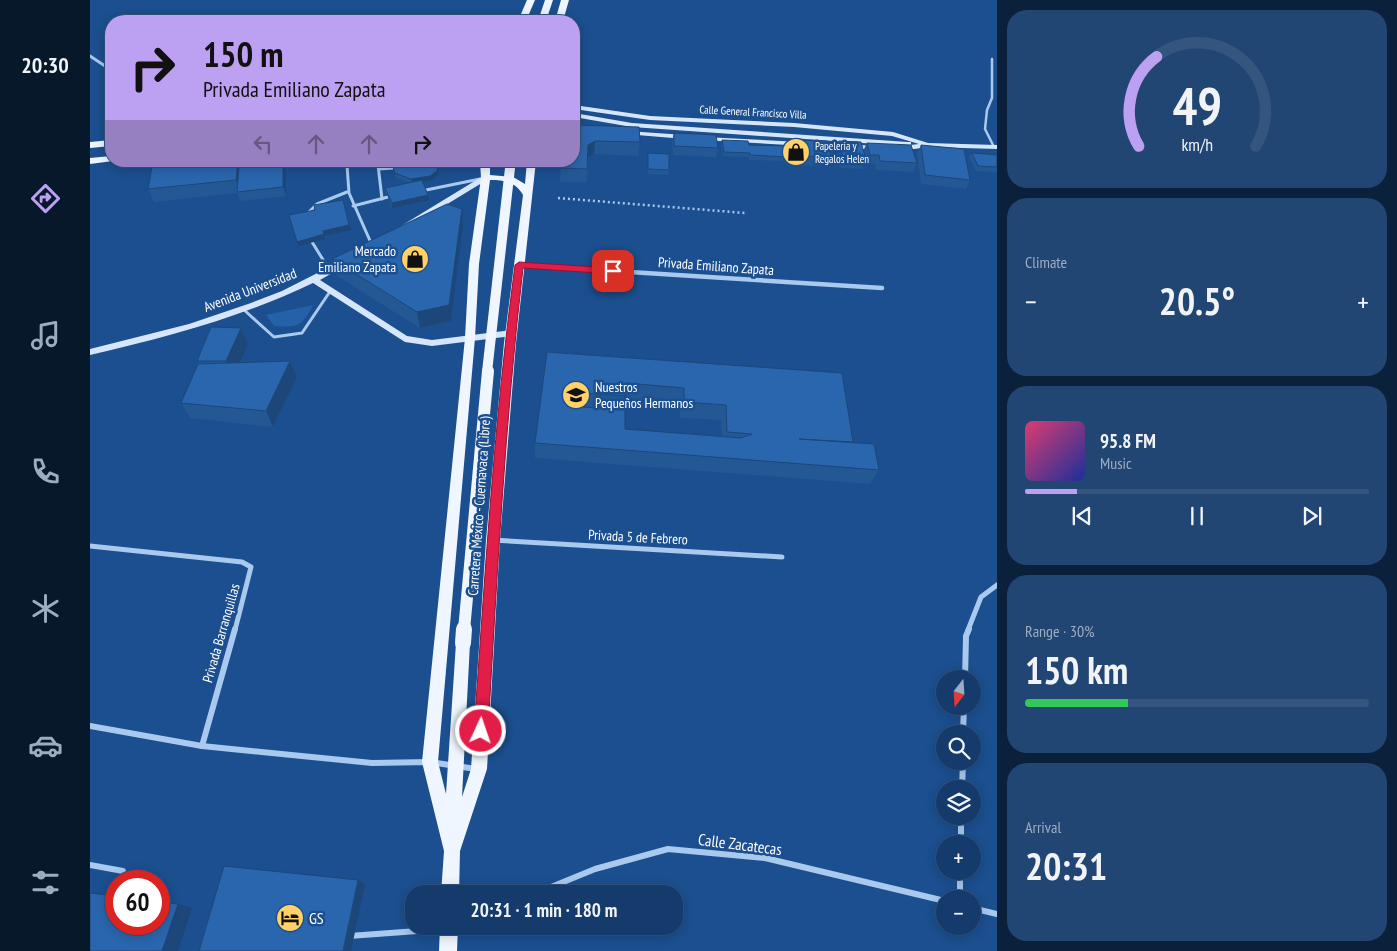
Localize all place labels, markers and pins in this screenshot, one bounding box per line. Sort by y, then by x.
shop icon: Papeleria y Regalos Helen [781,137,811,167]
place label: Papeleria y Regalos Helen [815,139,869,166]
place label: Mercado Emiliano Zapata [318,242,396,276]
shop icon: Mercado Emiliano Zapata [400,244,430,274]
pin [592,250,634,292]
place label: Nuestros Pequeños Hermanos [595,378,693,412]
school or university icon: Nuestros Pequeños Hermanos [561,380,591,410]
hotel icon: GS [275,903,305,933]
place label: GS [309,908,324,928]

